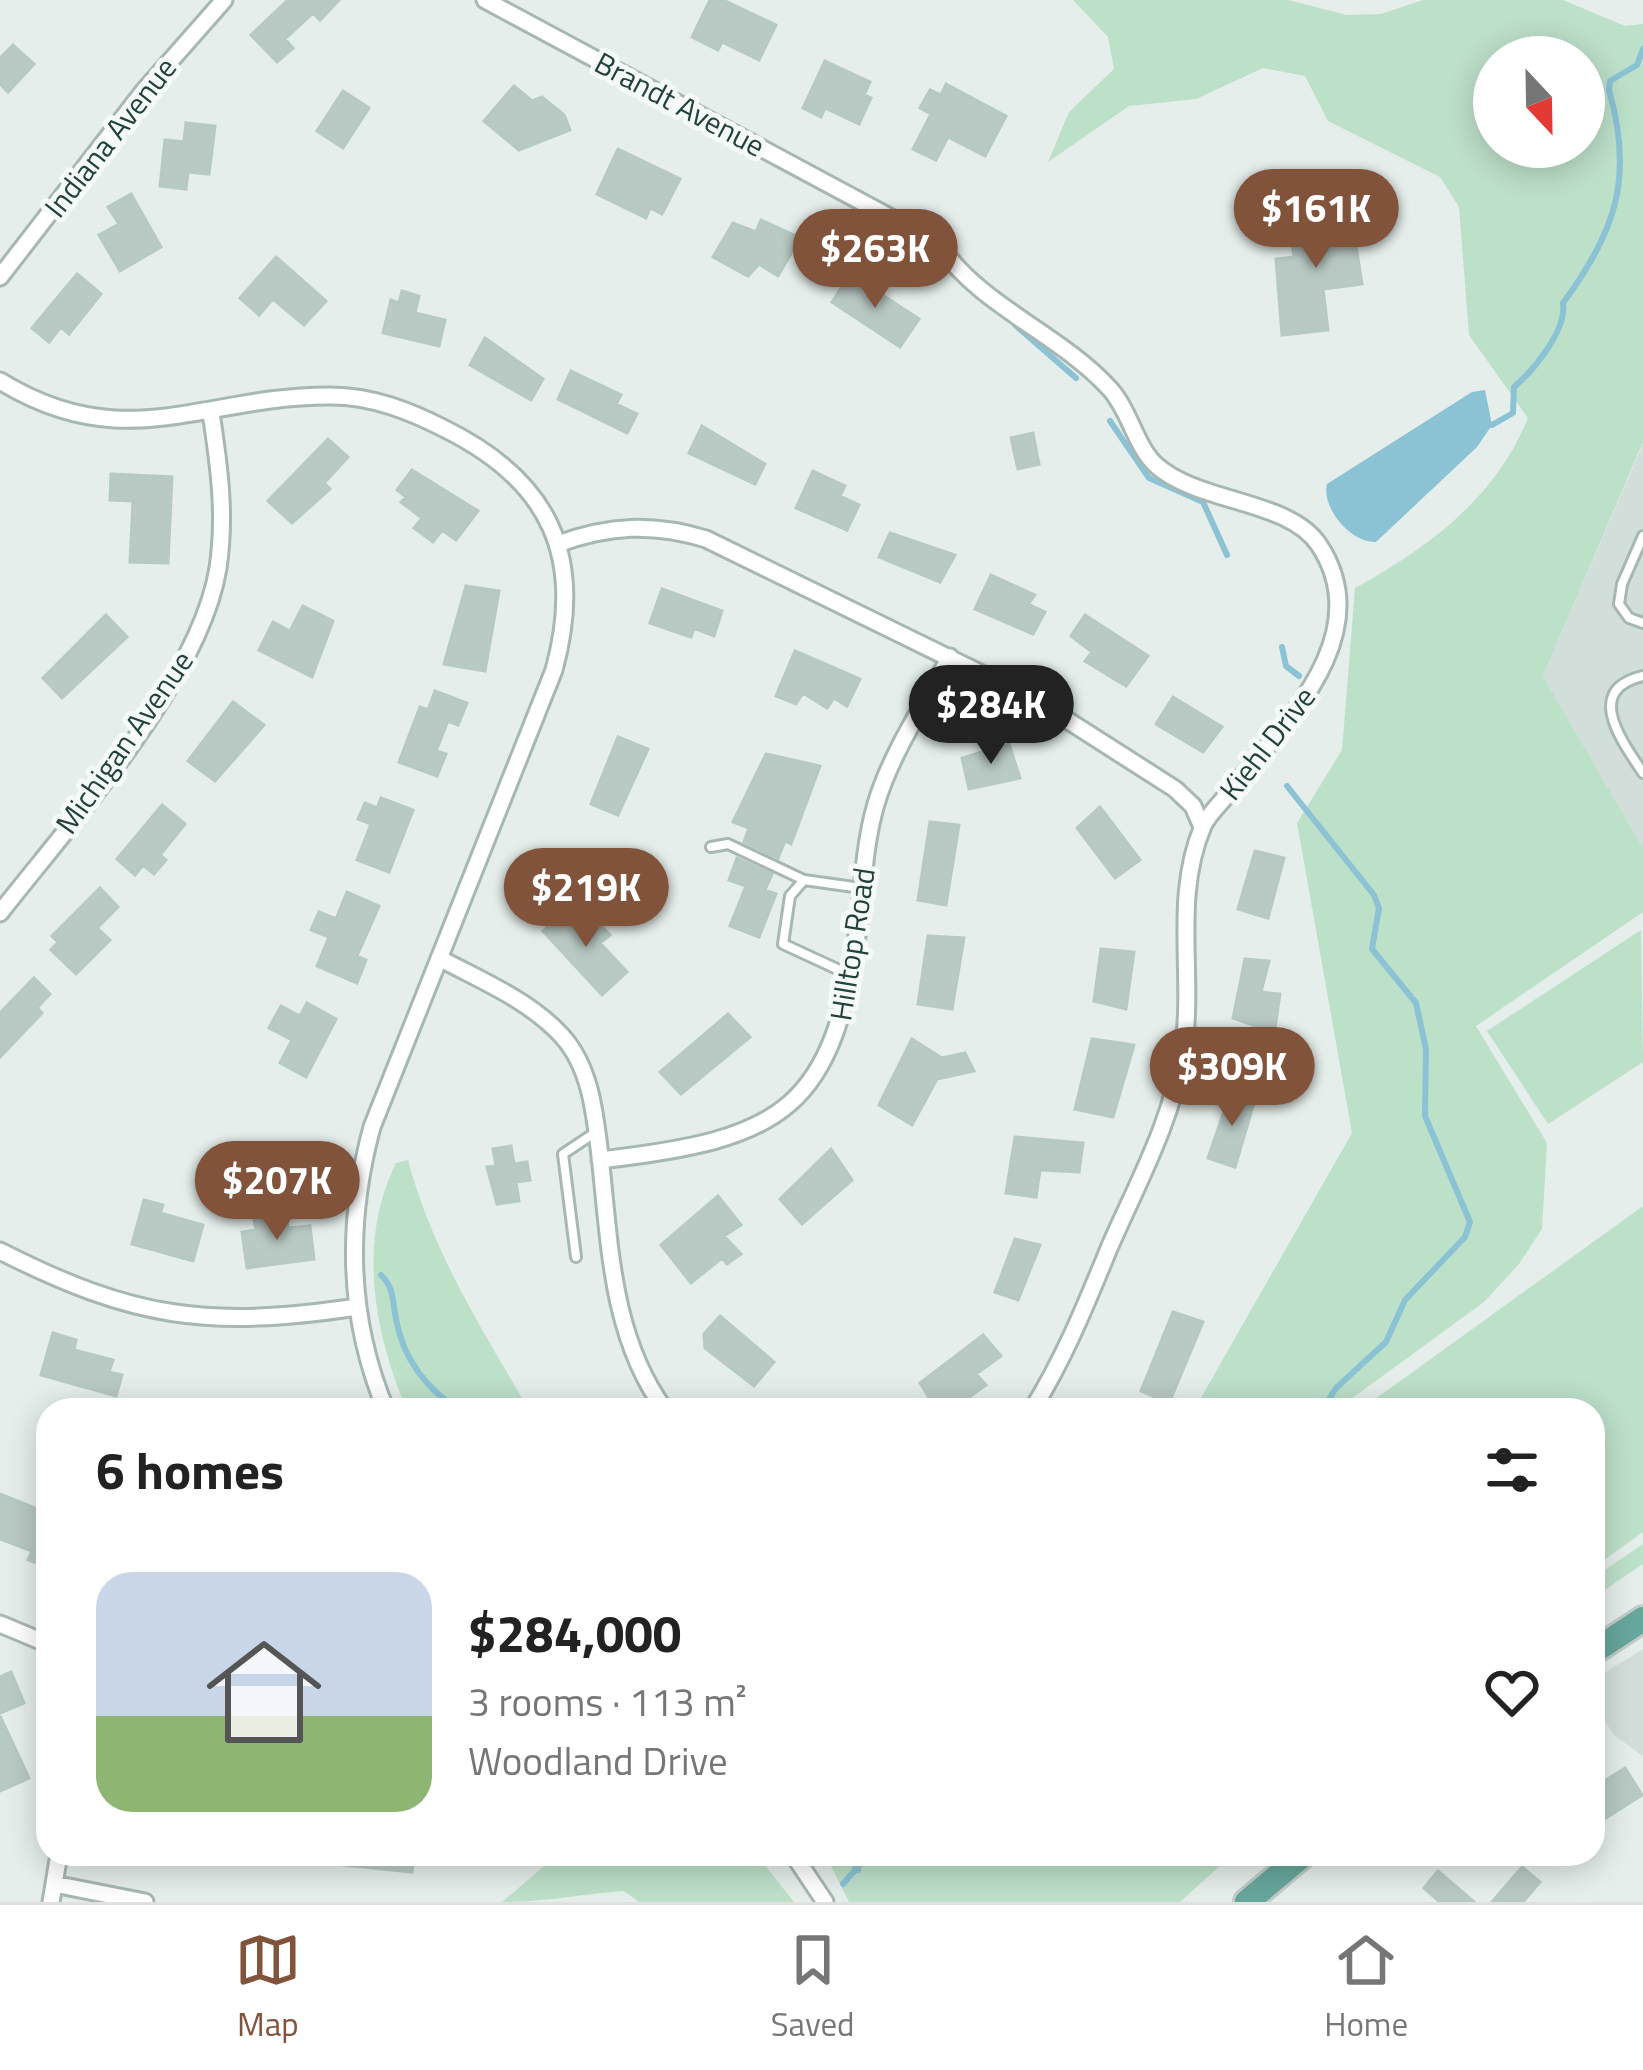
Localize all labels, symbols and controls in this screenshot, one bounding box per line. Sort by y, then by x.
north arrow [1473,36,1605,168]
map controls [1473,36,1605,168]
street label: Brandt Avenue [587,40,773,168]
street label: Indiana Avenue [33,47,187,227]
pin: $161K [1232,169,1400,271]
text: $161K [1261,178,1371,237]
pin: $263K [791,209,959,311]
text: $263K [820,218,930,277]
street label: Michigan Avenue [44,641,204,843]
pin: $284K [907,665,1075,767]
text: $284K [936,674,1046,733]
street label: Kiehl Drive [1208,676,1326,810]
pin: $219K [502,848,670,950]
text: $219K [531,857,641,916]
street label: Hilltop Road [817,864,887,1024]
pin: $309K [1148,1027,1316,1129]
text: $309K [1177,1036,1287,1095]
pin: $207K [193,1141,361,1243]
text: $207K [222,1150,332,1209]
text: 6 homes [96,1431,284,1509]
icon: filters [1479,1437,1545,1503]
text: $284,000 [468,1594,681,1672]
icon: home [192,1620,336,1764]
icon: heart [1479,1659,1545,1725]
text: 3 rooms · 113 m² [468,1672,747,1731]
text: Woodland Drive [468,1731,728,1790]
tab: Map [235,1927,301,2049]
tab: Saved [771,1927,855,2049]
tab: Home [1324,1927,1408,2049]

